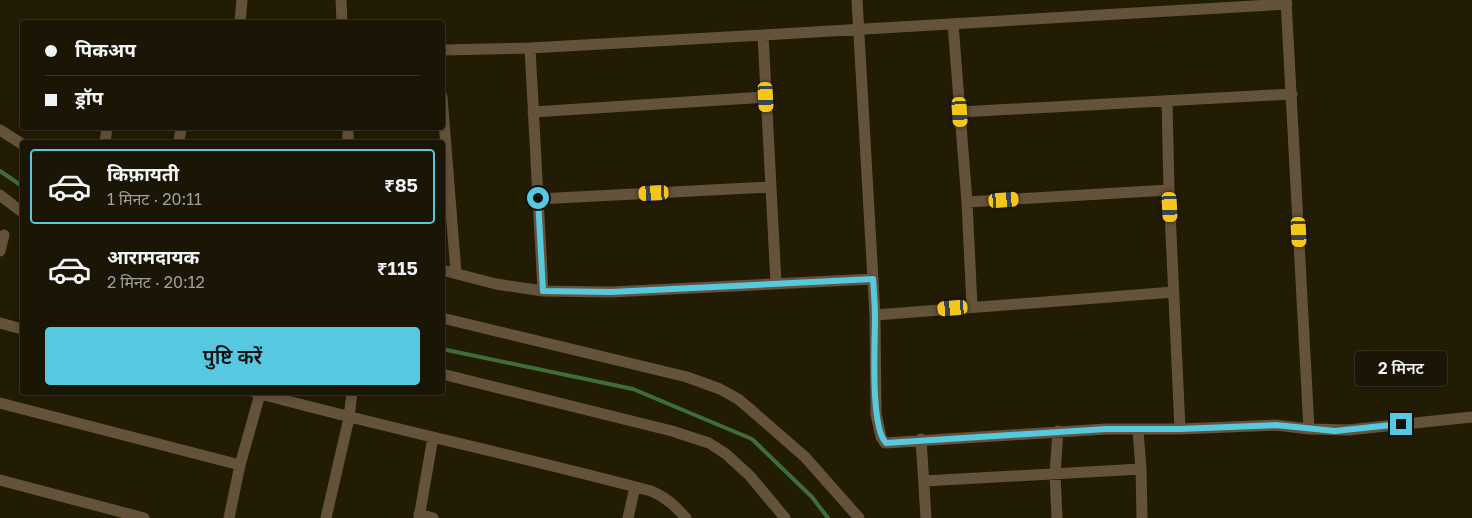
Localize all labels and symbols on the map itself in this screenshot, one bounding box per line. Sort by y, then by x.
car [757,82,774,112]
car [951,97,968,127]
car [638,185,669,201]
route start [527,187,549,209]
car [988,191,1019,209]
car [1161,192,1178,222]
car [1290,217,1307,247]
car [937,299,968,317]
callout: 2 मिनट [1355,352,1447,386]
route end [1390,413,1412,435]

